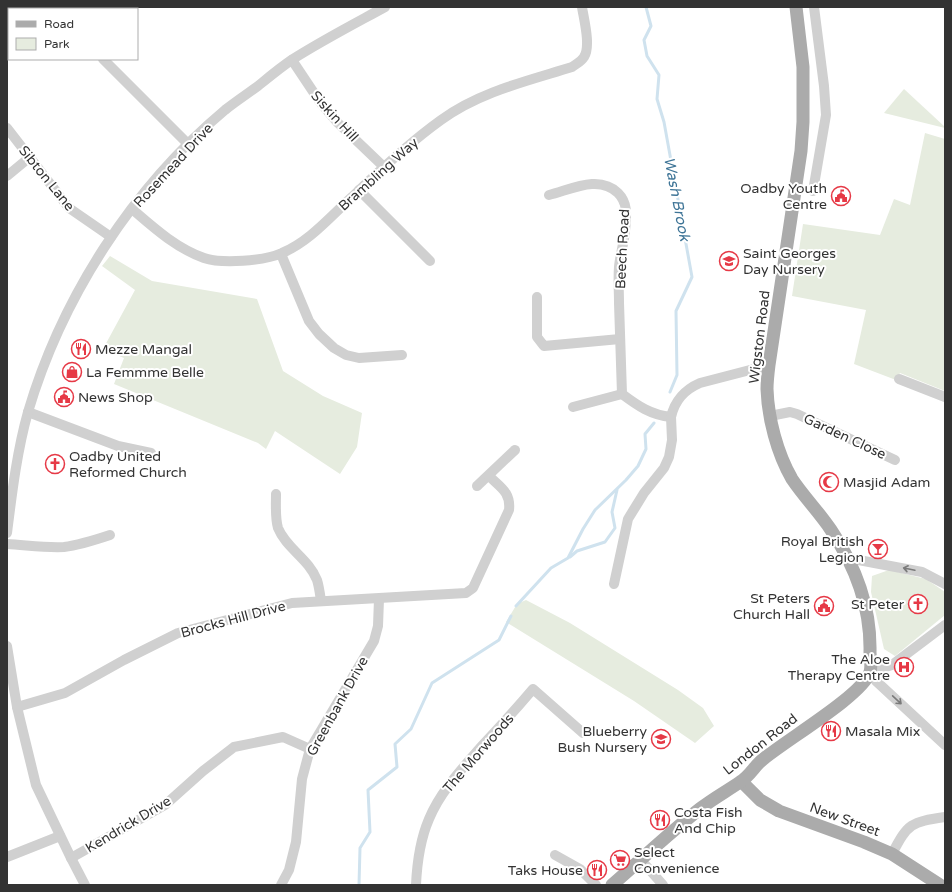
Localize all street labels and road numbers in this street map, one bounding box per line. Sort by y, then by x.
street label: Siskin Hill [307,87,362,145]
street label: Rosemead Drive [130,120,217,211]
street label: Brambling Way [335,134,422,215]
street label: Sibton Lane [15,142,78,214]
street label: Beech Road [612,208,633,290]
street label: Wigston Road [745,289,774,385]
street label: Garden Close [801,410,889,463]
street label: Brocks Hill Drive [179,597,287,642]
street label: Greenbank Drive [303,653,372,759]
street label: The Morwoods [439,710,518,796]
street label: London Road [720,710,801,779]
street label: Kendrick Drive [82,792,174,857]
street label: New Street [807,799,883,840]

